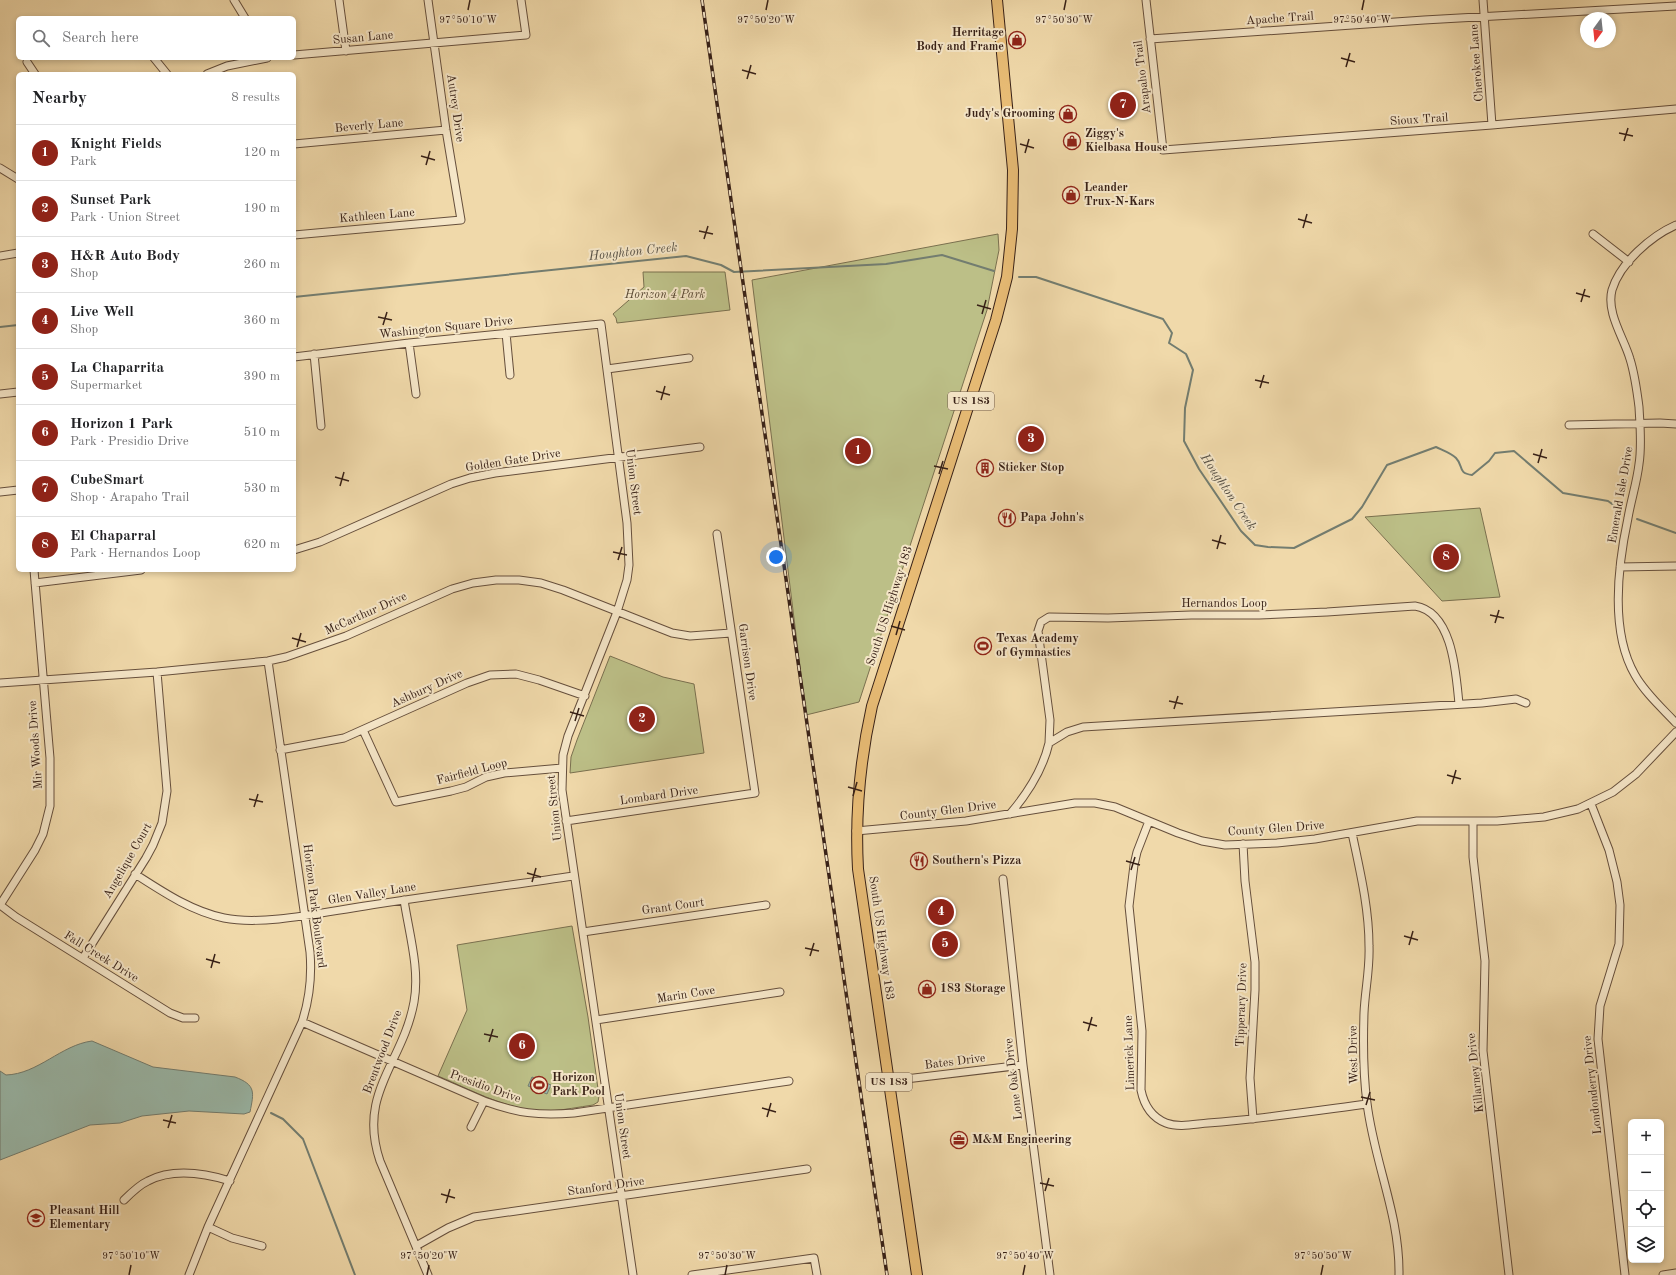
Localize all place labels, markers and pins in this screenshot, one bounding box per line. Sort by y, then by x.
place label: Herritage Body and Frame [916,27,1004,53]
shop icon: Herritage Body and Frame [1007,30,1027,50]
pin: 7 [1110,90,1136,120]
shop icon: Judy's Grooming [1058,104,1078,124]
place label: Judy's Grooming [965,108,1055,120]
place label: Ziggy's Kielbasa House [1085,128,1168,154]
shop icon: Ziggy's Kielbasa House [1062,131,1082,151]
place label: Leander Trux-N-Kars [1084,182,1154,208]
shop icon: Leander Trux-N-Kars [1061,185,1081,205]
pin: 3 [1018,424,1044,454]
pin: 1 [845,436,871,466]
building icon: Sticker Stop [975,458,995,478]
place label: Sticker Stop [998,462,1064,474]
restaurant icon: Papa John's [997,508,1017,528]
place label: Papa John's [1020,512,1084,524]
pin: 8 [1433,542,1459,572]
place label: Texas Academy of Gymnastics [996,633,1079,659]
sports icon: Texas Academy of Gymnastics [973,636,993,656]
pin: 2 [629,704,655,734]
restaurant icon: Southern's Pizza [909,851,929,871]
place label: Southern's Pizza [932,855,1021,867]
pin: 4 [928,897,954,927]
pin: 5 [932,929,958,959]
shop icon: 183 Storage [917,979,937,999]
place label: 183 Storage [940,983,1006,995]
pin: 6 [509,1031,535,1061]
place label: Horizon Park Pool [552,1072,605,1098]
sports icon: Horizon Park Pool [529,1075,549,1095]
office icon: M&M Engineering [949,1130,969,1150]
place label: M&M Engineering [972,1134,1072,1146]
place label: Pleasant Hill Elementary [49,1205,120,1231]
school or university icon: Pleasant Hill Elementary [26,1208,46,1228]

